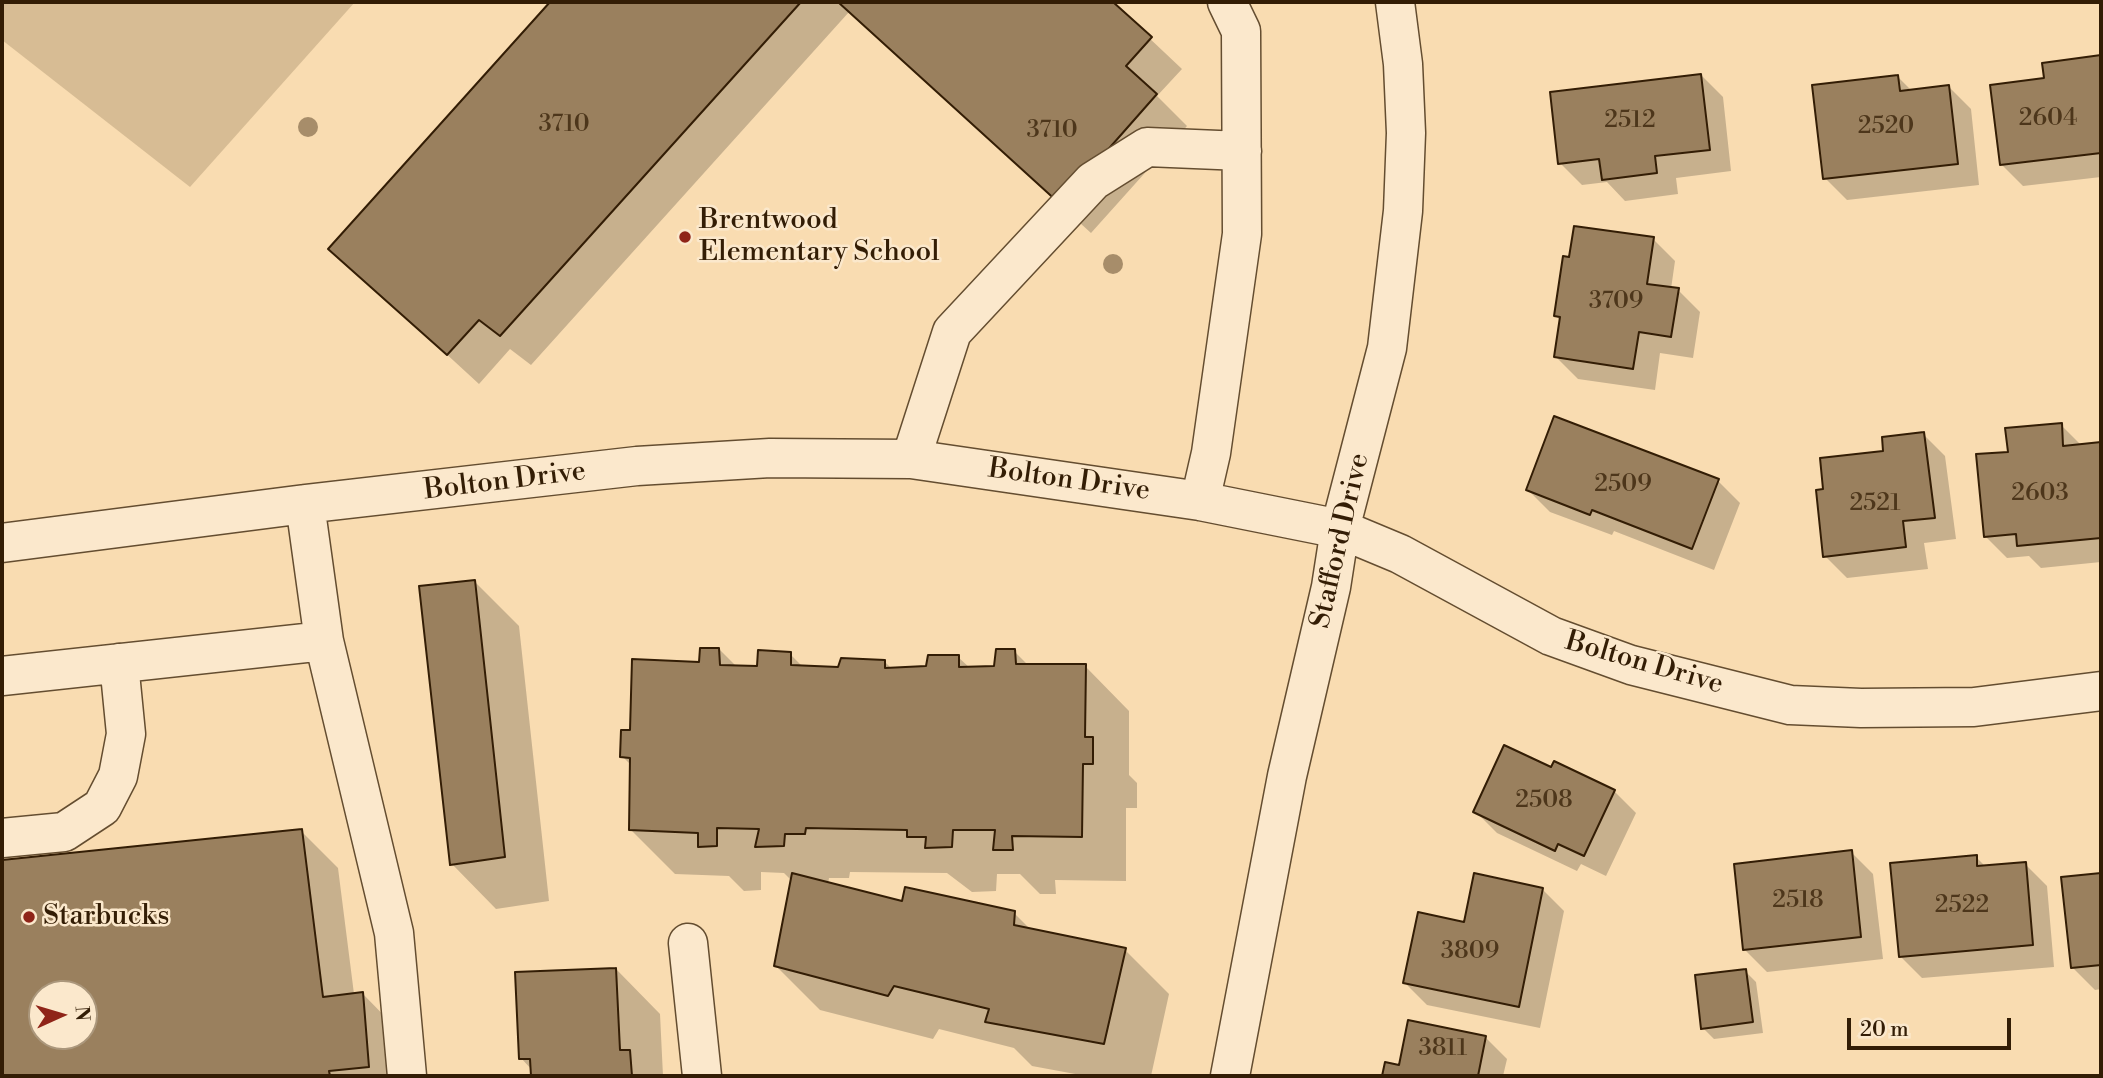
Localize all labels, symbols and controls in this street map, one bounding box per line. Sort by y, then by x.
house number: 2604 [2019,105,2077,133]
house number: 2512 [1604,107,1656,135]
house number: 3710 [538,111,590,139]
house number: 2520 [1858,113,1914,141]
house number: 3710 [1026,117,1078,145]
place label: Brentwood Elementary School [699,204,940,270]
marker: Brentwood Elementary School [677,229,693,245]
house number: 3709 [1589,288,1643,316]
street label: Stafford Drive [1305,450,1377,632]
street label: Bolton Drive [986,453,1152,509]
street label: Bolton Drive [422,455,588,509]
house number: 2509 [1594,471,1652,499]
house number: 2603 [2011,480,2069,508]
house number: 2521 [1849,490,1901,518]
street label: Bolton Drive [1561,625,1727,703]
house number: 2508 [1515,787,1573,815]
house number: 2518 [1772,887,1824,915]
house number: 2522 [1935,892,1989,920]
place label: Starbucks [43,900,170,934]
marker: Starbucks [21,909,37,925]
house number: 3809 [1441,938,1499,966]
north arrow [28,980,98,1050]
scale bar [1851,1004,2016,1048]
text: N [69,1005,94,1022]
text: 20 m [1860,1017,1909,1043]
house number: 3811 [1419,1035,1467,1063]

